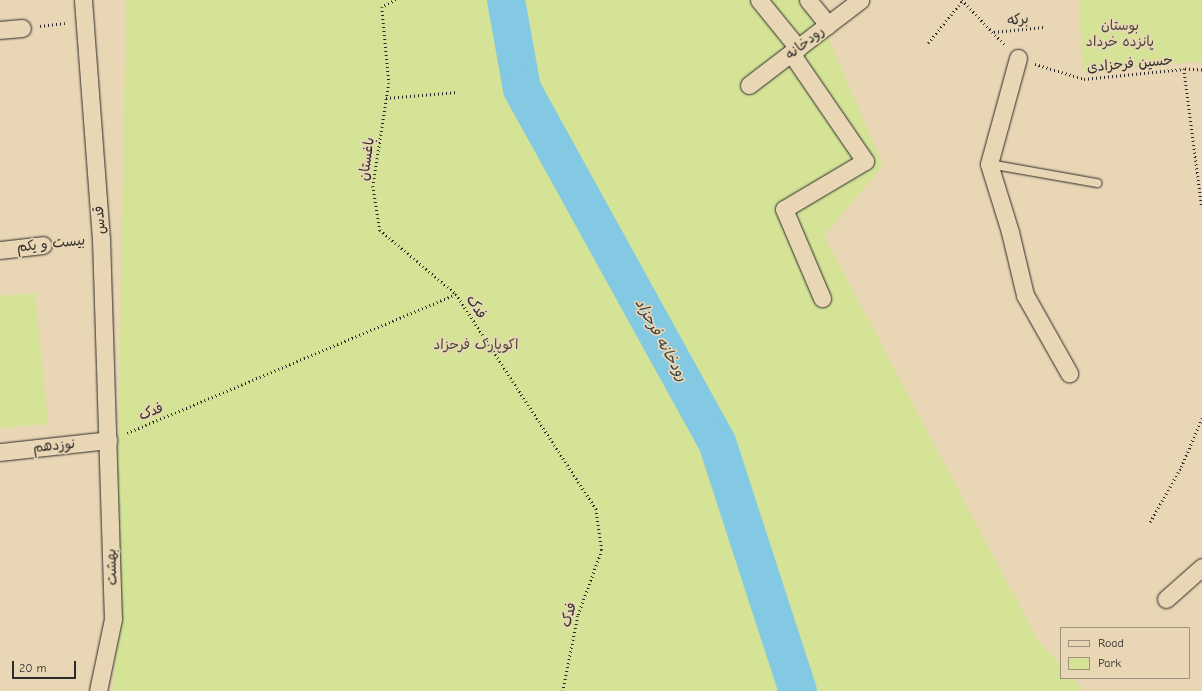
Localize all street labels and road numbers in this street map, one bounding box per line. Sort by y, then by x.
street label: برکه [1006,11,1030,29]
street label: رودخانه [782,23,828,63]
street label: حسین فرحزادی [1086,52,1174,76]
street label: باغستان [356,136,378,182]
street label: قدس [91,205,109,235]
street label: بیست و یکم [16,232,86,256]
street label: فدک [462,292,490,322]
street label: فدک [136,400,166,424]
street label: نوزدهم [32,435,76,457]
street label: بهشت [103,548,121,586]
street label: فدک [558,601,580,629]

